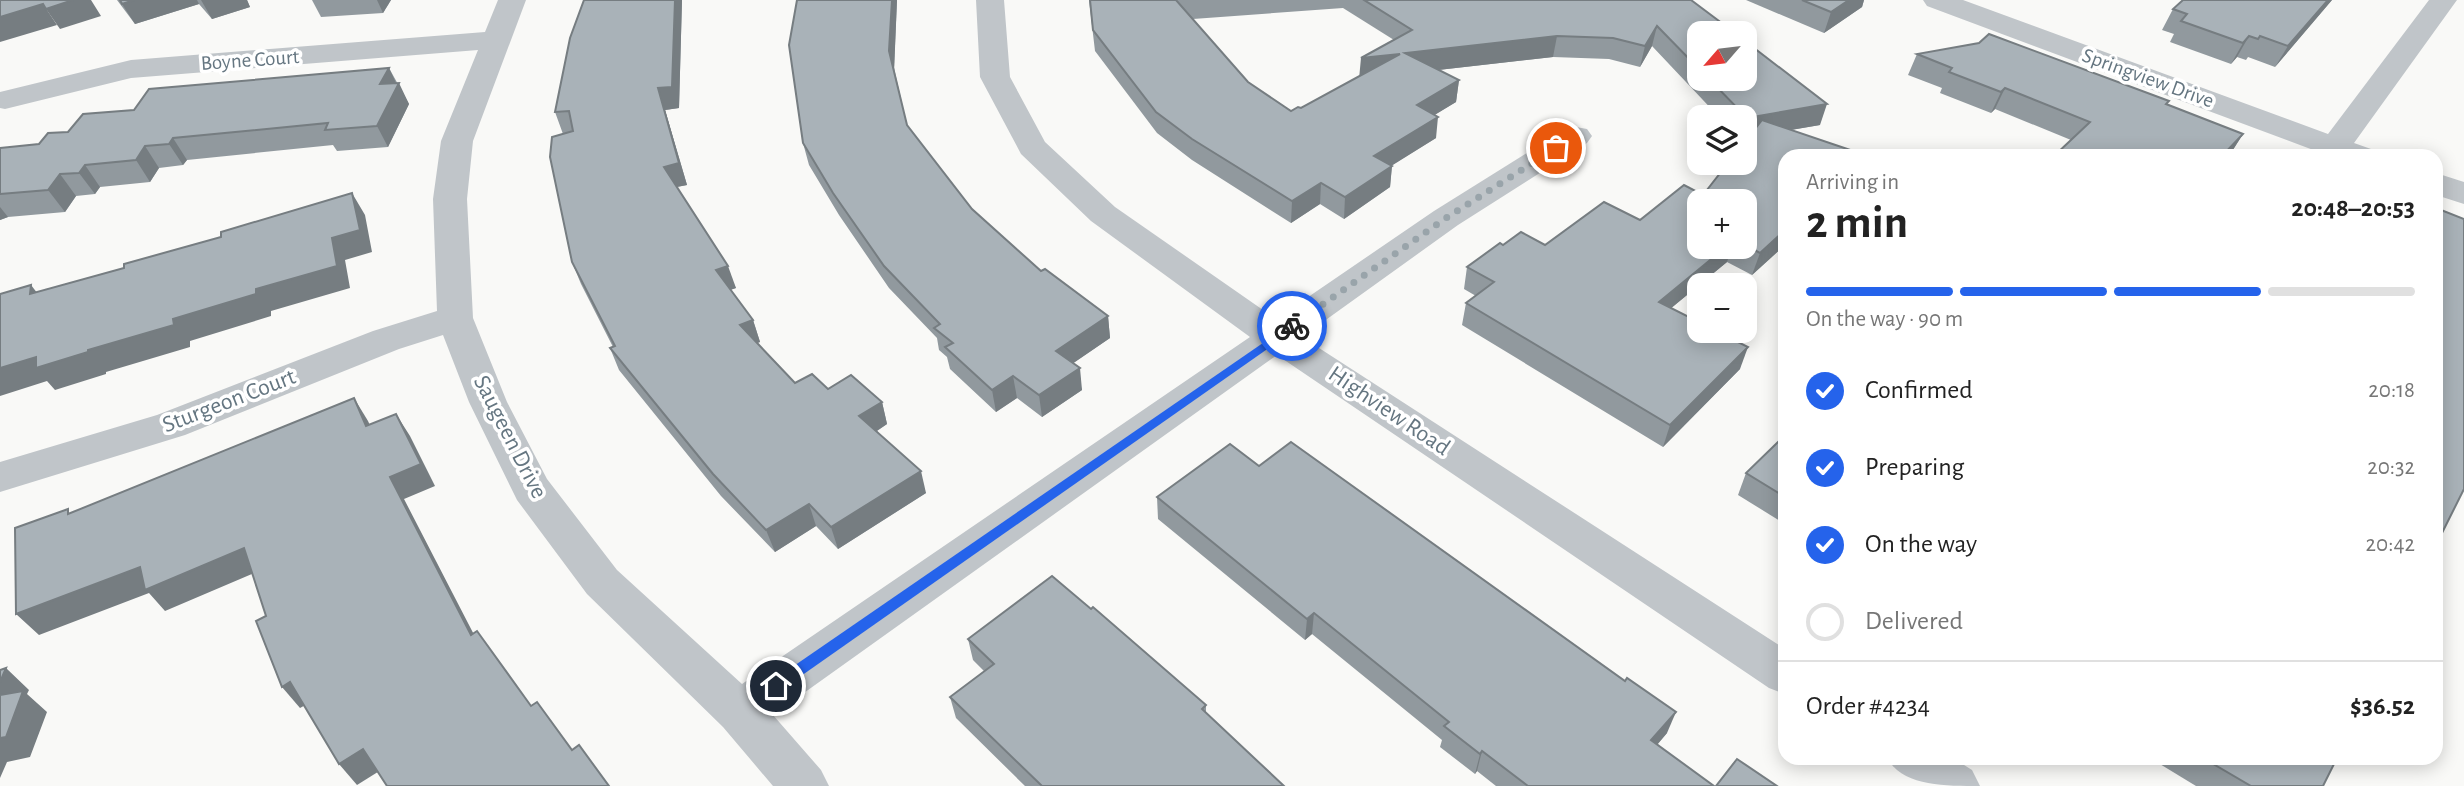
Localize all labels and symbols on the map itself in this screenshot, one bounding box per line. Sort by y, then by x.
north arrow [1687,21,1757,91]
street label: Springview Drive [2079,44,2217,112]
street label: Boyne Court [200,46,300,74]
pin [1526,118,1586,178]
courier [1257,291,1327,361]
street label: Highview Road [1324,362,1454,460]
street label: Sturgeon Court [159,364,299,437]
street label: Saugeen Drive [469,372,551,502]
pin [746,656,806,716]

